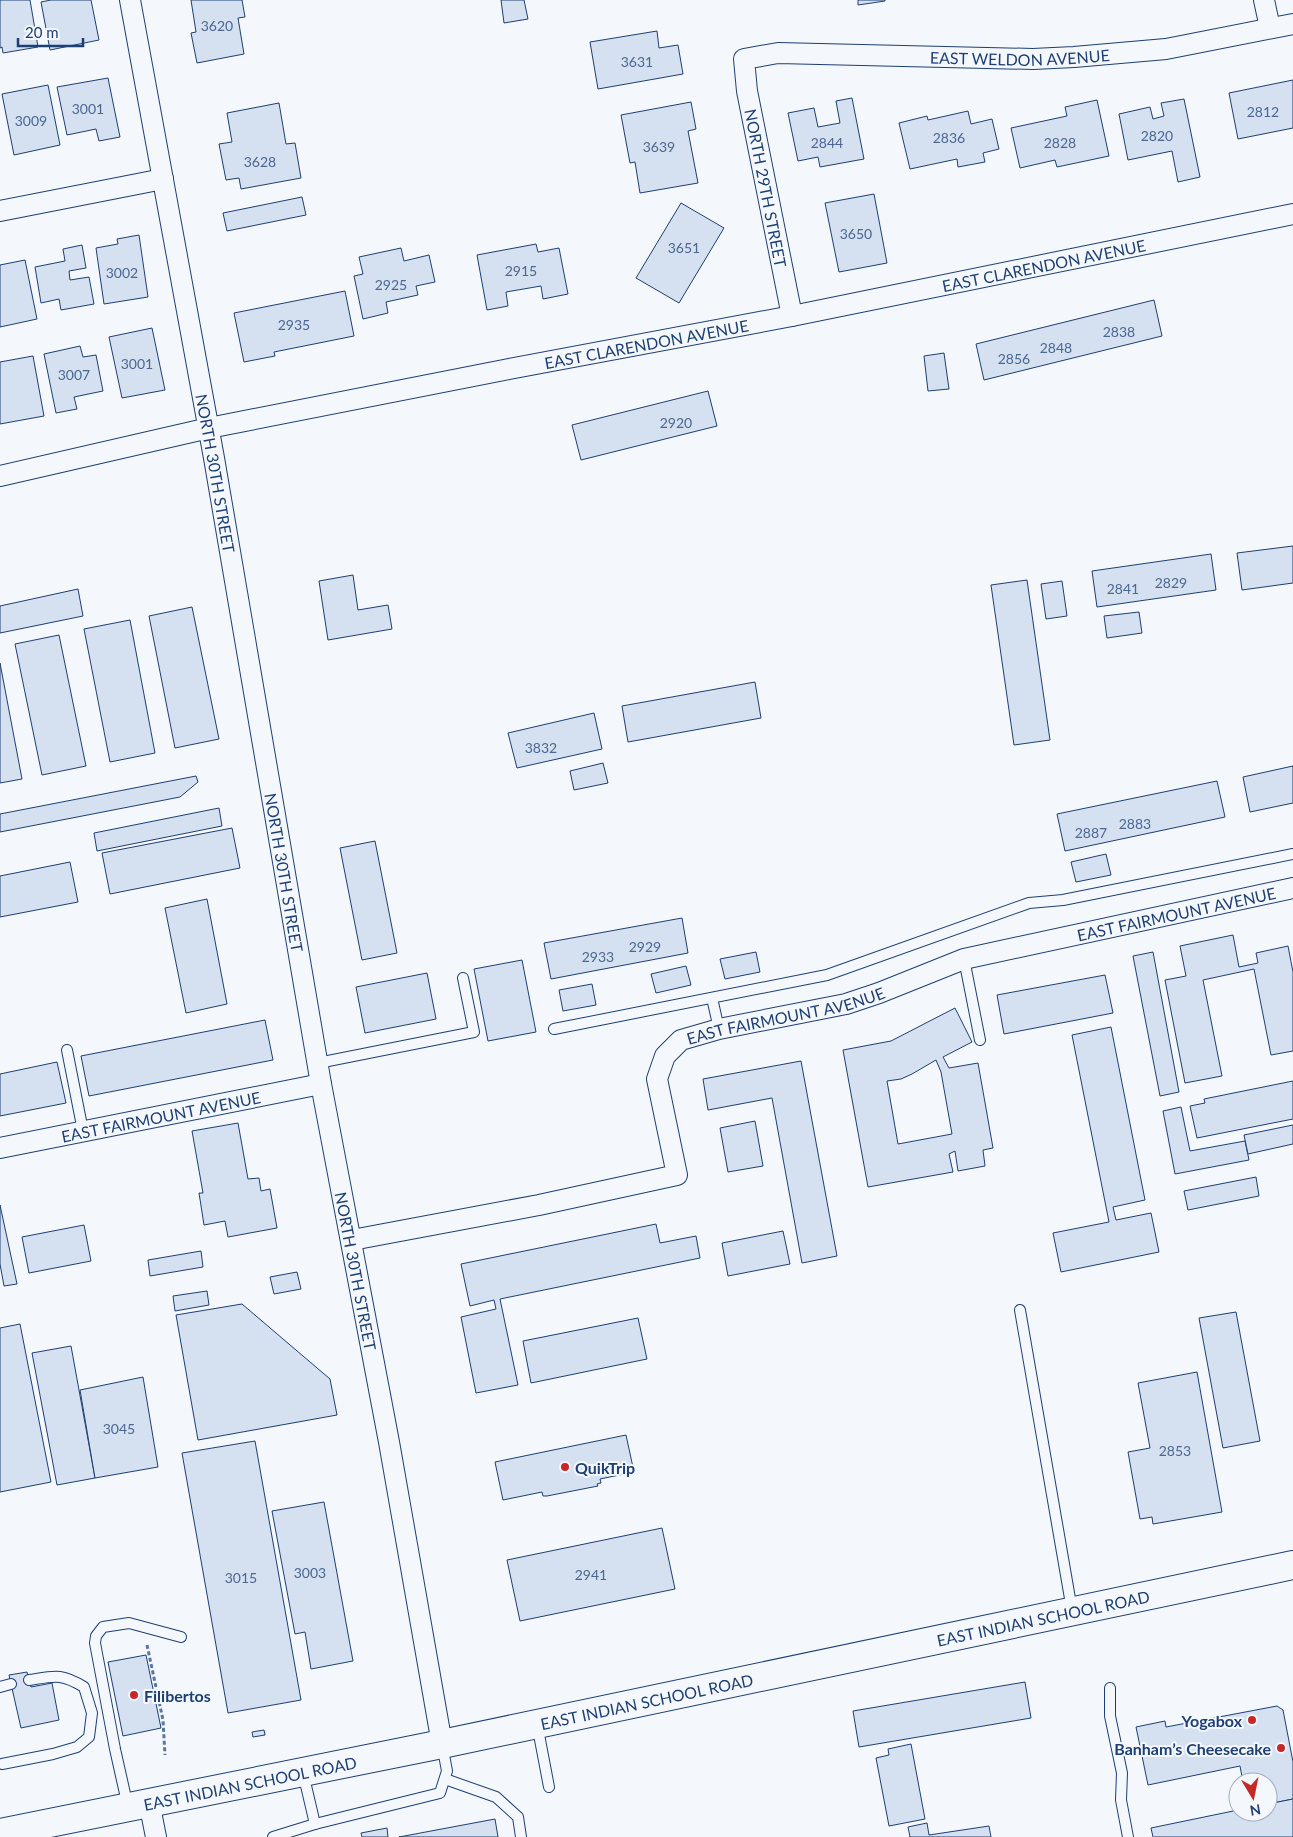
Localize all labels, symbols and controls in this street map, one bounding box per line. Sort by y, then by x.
scale bar [18,15,82,47]
house number: 3620 [201,17,233,34]
text: 20 m [25,23,59,41]
street label: EAST WELDON AVENUE [930,44,1110,69]
house number: 3631 [621,53,653,70]
house number: 3001 [72,100,104,117]
house number: 2812 [1247,103,1279,120]
street label: NORTH 29TH STREET [741,107,791,269]
house number: 3009 [15,112,47,129]
house number: 2820 [1141,127,1173,144]
house number: 2836 [933,129,965,146]
house number: 2844 [811,134,843,151]
house number: 2828 [1044,134,1076,151]
house number: 3639 [643,138,675,155]
house number: 3628 [244,153,276,170]
house number: 3650 [840,225,872,242]
street label: EAST CLARENDON AVENUE [940,235,1147,295]
house number: 3651 [668,239,700,256]
house number: 2915 [505,262,537,279]
house number: 3002 [106,264,138,281]
house number: 2925 [375,276,407,293]
street label: EAST CLARENDON AVENUE [543,315,750,372]
house number: 2935 [278,316,310,333]
house number: 2838 [1103,323,1135,340]
house number: 2848 [1040,339,1072,356]
house number: 2856 [998,350,1030,367]
house number: 3001 [121,355,153,372]
house number: 3007 [58,366,90,383]
street label: NORTH 30TH STREET [193,392,240,555]
house number: 2920 [660,414,692,431]
house number: 2829 [1155,574,1187,591]
house number: 2841 [1107,580,1139,597]
house number: 3832 [525,739,557,756]
street label: NORTH 30TH STREET [262,791,308,954]
house number: 2883 [1119,815,1151,832]
house number: 2887 [1075,824,1107,841]
street label: EAST FAIRMOUNT AVENUE [1075,883,1277,944]
house number: 2929 [629,938,661,955]
house number: 2933 [582,948,614,965]
street label: EAST FAIRMOUNT AVENUE [684,982,887,1047]
street label: EAST FAIRMOUNT AVENUE [60,1087,262,1145]
street label: NORTH 30TH STREET [332,1190,381,1352]
house number: 3045 [103,1420,135,1437]
house number: 2853 [1159,1442,1191,1459]
place label: QuikTrip [575,1458,635,1477]
marker: QuikTrip [559,1461,571,1473]
house number: 3003 [294,1564,326,1581]
house number: 2941 [575,1566,607,1583]
house number: 3015 [225,1569,257,1586]
street label: EAST INDIAN SCHOOL ROAD [935,1586,1151,1649]
street label: EAST INDIAN SCHOOL ROAD [539,1669,755,1733]
place label: Filibertos [144,1686,211,1705]
marker: Filibertos [128,1689,140,1701]
place label: Yogabox [1180,1711,1243,1730]
marker: Yogabox [1246,1714,1258,1726]
place label: Banham’s Cheesecake [1114,1739,1271,1758]
marker: Banham’s Cheesecake [1275,1742,1287,1754]
street label: EAST INDIAN SCHOOL ROAD [142,1752,358,1813]
north arrow [1228,1772,1278,1822]
text: N [1249,1801,1262,1820]

